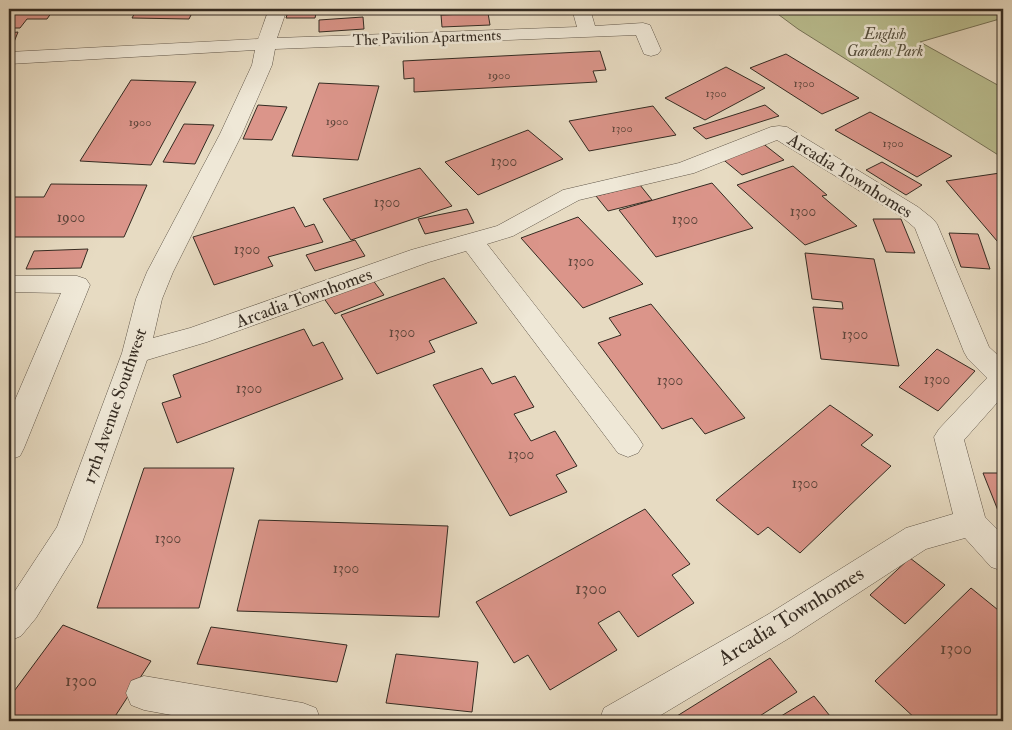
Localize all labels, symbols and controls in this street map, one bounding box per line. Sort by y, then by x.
park label: English Gardens Park [847,25,923,61]
street label: The Pavilion Apartments [353,26,502,51]
house number: 1900 [488,68,510,83]
house number: 1300 [793,76,815,91]
house number: 1300 [705,86,727,101]
house number: 1900 [326,114,348,129]
house number: 1900 [129,115,151,130]
house number: 1300 [611,121,633,136]
street label: Arcadia Townhomes [782,128,917,224]
house number: 1300 [882,136,904,151]
house number: 1300 [491,152,517,171]
house number: 1300 [374,193,400,212]
house number: 1300 [790,202,816,221]
house number: 1900 [57,208,85,227]
house number: 1300 [672,210,698,229]
house number: 1300 [234,240,260,259]
house number: 1300 [568,252,594,271]
street label: Arcadia Townhomes [232,263,375,334]
house number: 1300 [389,323,415,342]
street label: 17th Avenue Southwest [78,325,152,487]
house number: 1300 [842,325,868,344]
house number: 1300 [924,370,950,389]
house number: 1300 [657,371,683,390]
house number: 1300 [236,379,262,398]
house number: 1300 [508,445,534,464]
house number: 1300 [792,474,818,493]
house number: 1300 [155,529,181,548]
house number: 1300 [333,559,359,578]
street label: Arcadia Townhomes [712,560,869,672]
house number: 1300 [575,577,607,600]
house number: 1300 [940,637,972,660]
house number: 1300 [65,669,97,692]

